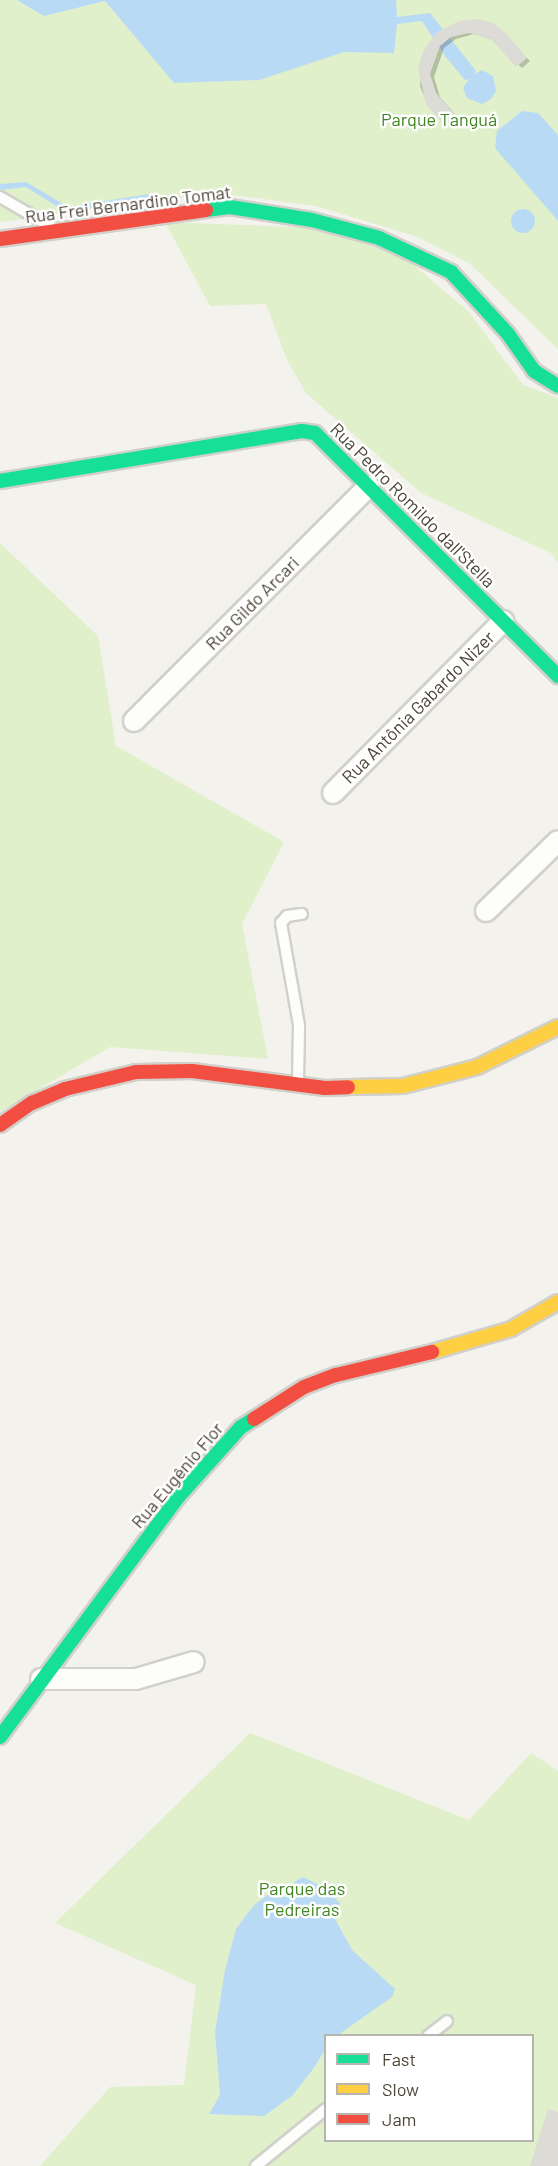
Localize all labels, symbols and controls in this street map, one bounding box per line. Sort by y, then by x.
park label: Parque Tanguá [381,108,497,130]
street label: Rua Frei Bernardino Tomat [24,181,232,227]
street label: Rua Pedro Romildo dall'Stella [326,418,500,592]
street label: Rua Gildo Arcari [201,552,303,654]
street label: Rua Antônia Gabardo Nizer [337,626,499,788]
street label: Rua Eugênio Flor [126,1418,228,1532]
park label: Parque das Pedreiras [259,1878,345,1920]
legend [324,2034,534,2142]
text: Fast [382,2048,416,2070]
text: Slow [382,2078,419,2100]
text: Jam [382,2108,416,2130]

